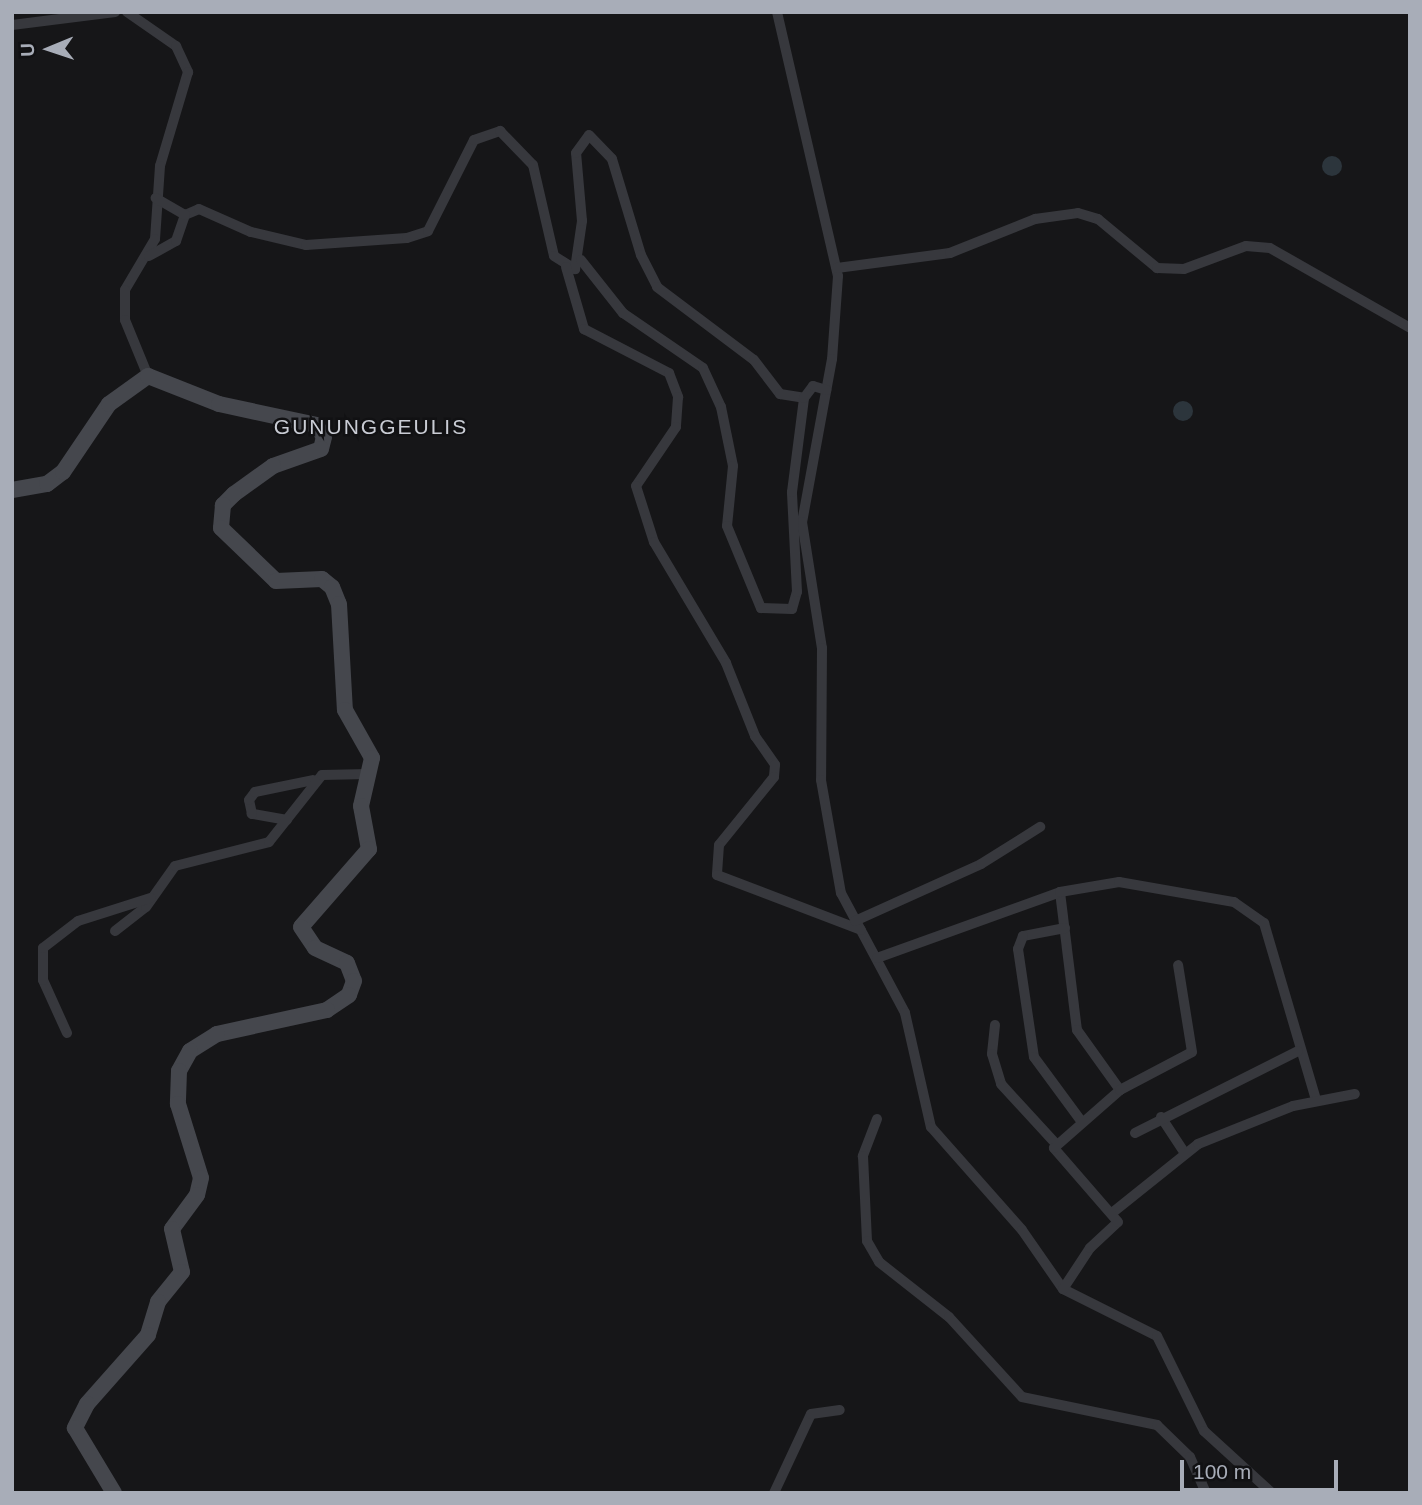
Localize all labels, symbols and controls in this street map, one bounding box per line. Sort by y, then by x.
north arrow [14,14,84,84]
text: U [17,43,38,57]
district label: GUNUNGGEULIS [275,414,467,440]
scale bar [1184,1446,1342,1490]
text: 100 m [1193,1460,1251,1483]

